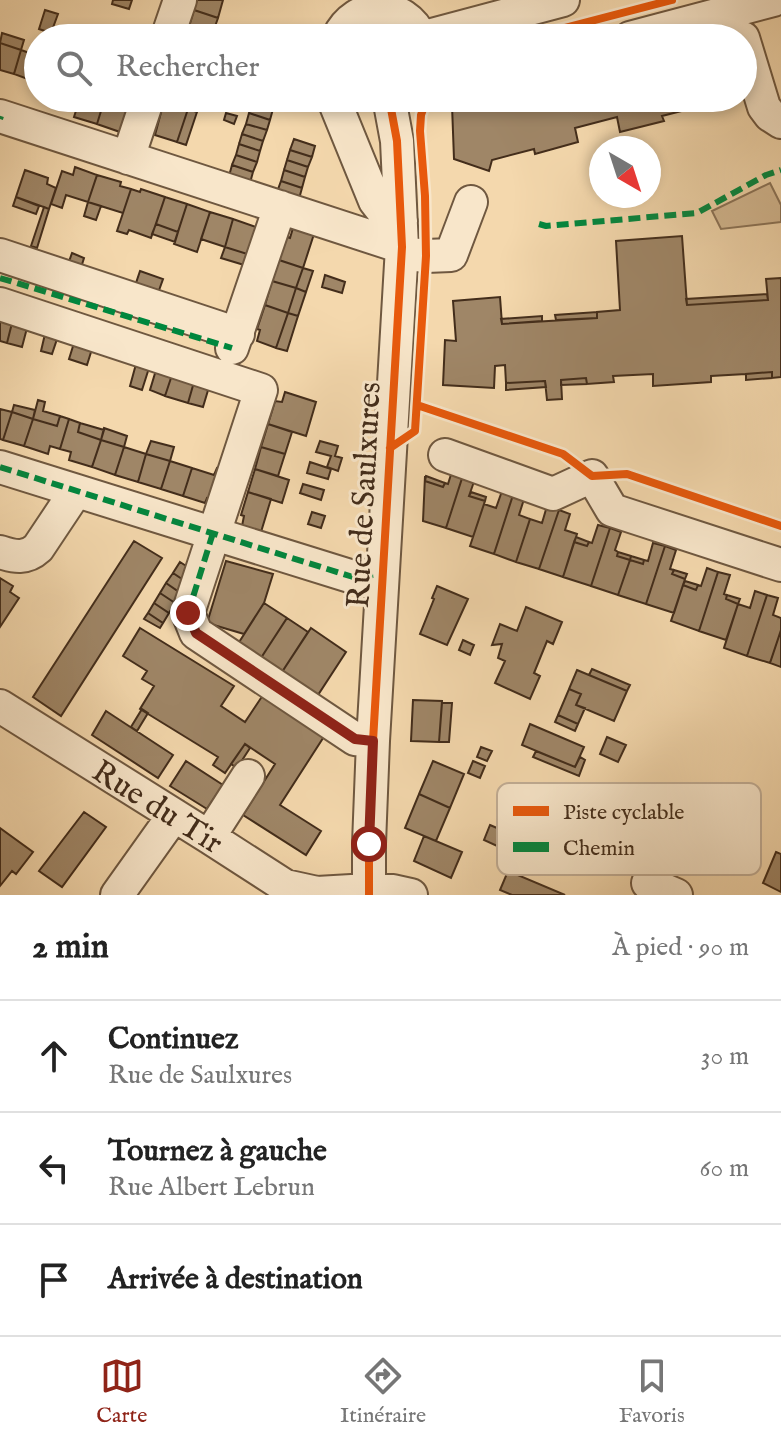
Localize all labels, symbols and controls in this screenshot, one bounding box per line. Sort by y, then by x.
search box [24,24,757,112]
icon: search [52,46,96,90]
text: Rechercher [116,49,260,87]
north arrow [589,136,661,208]
street label: Rue de Saulxures [339,381,392,609]
route end [170,595,206,631]
street label: Rue du Tir [84,752,230,865]
legend [497,783,761,875]
text: Piste cyclable [563,799,684,827]
route start [351,826,387,862]
text: Chemin [563,835,635,863]
text: 2 min [32,926,109,969]
text: À pied · 90 m [612,931,749,964]
text: Continuez [108,1021,239,1059]
icon: ahead [32,1034,76,1078]
text: 30 m [701,1040,749,1073]
text: Rue de Saulxures [108,1059,292,1092]
text: Tournez à gauche [108,1133,327,1171]
icon: left [32,1146,76,1190]
text: 60 m [700,1152,749,1185]
text: Rue Albert Lebrun [108,1171,315,1204]
icon: arrive [32,1258,76,1302]
text: Arrivée à destination [108,1261,363,1299]
tab: Carte [96,1354,147,1430]
tab: Itinéraire [340,1354,426,1430]
tab: Favoris [619,1354,685,1430]

